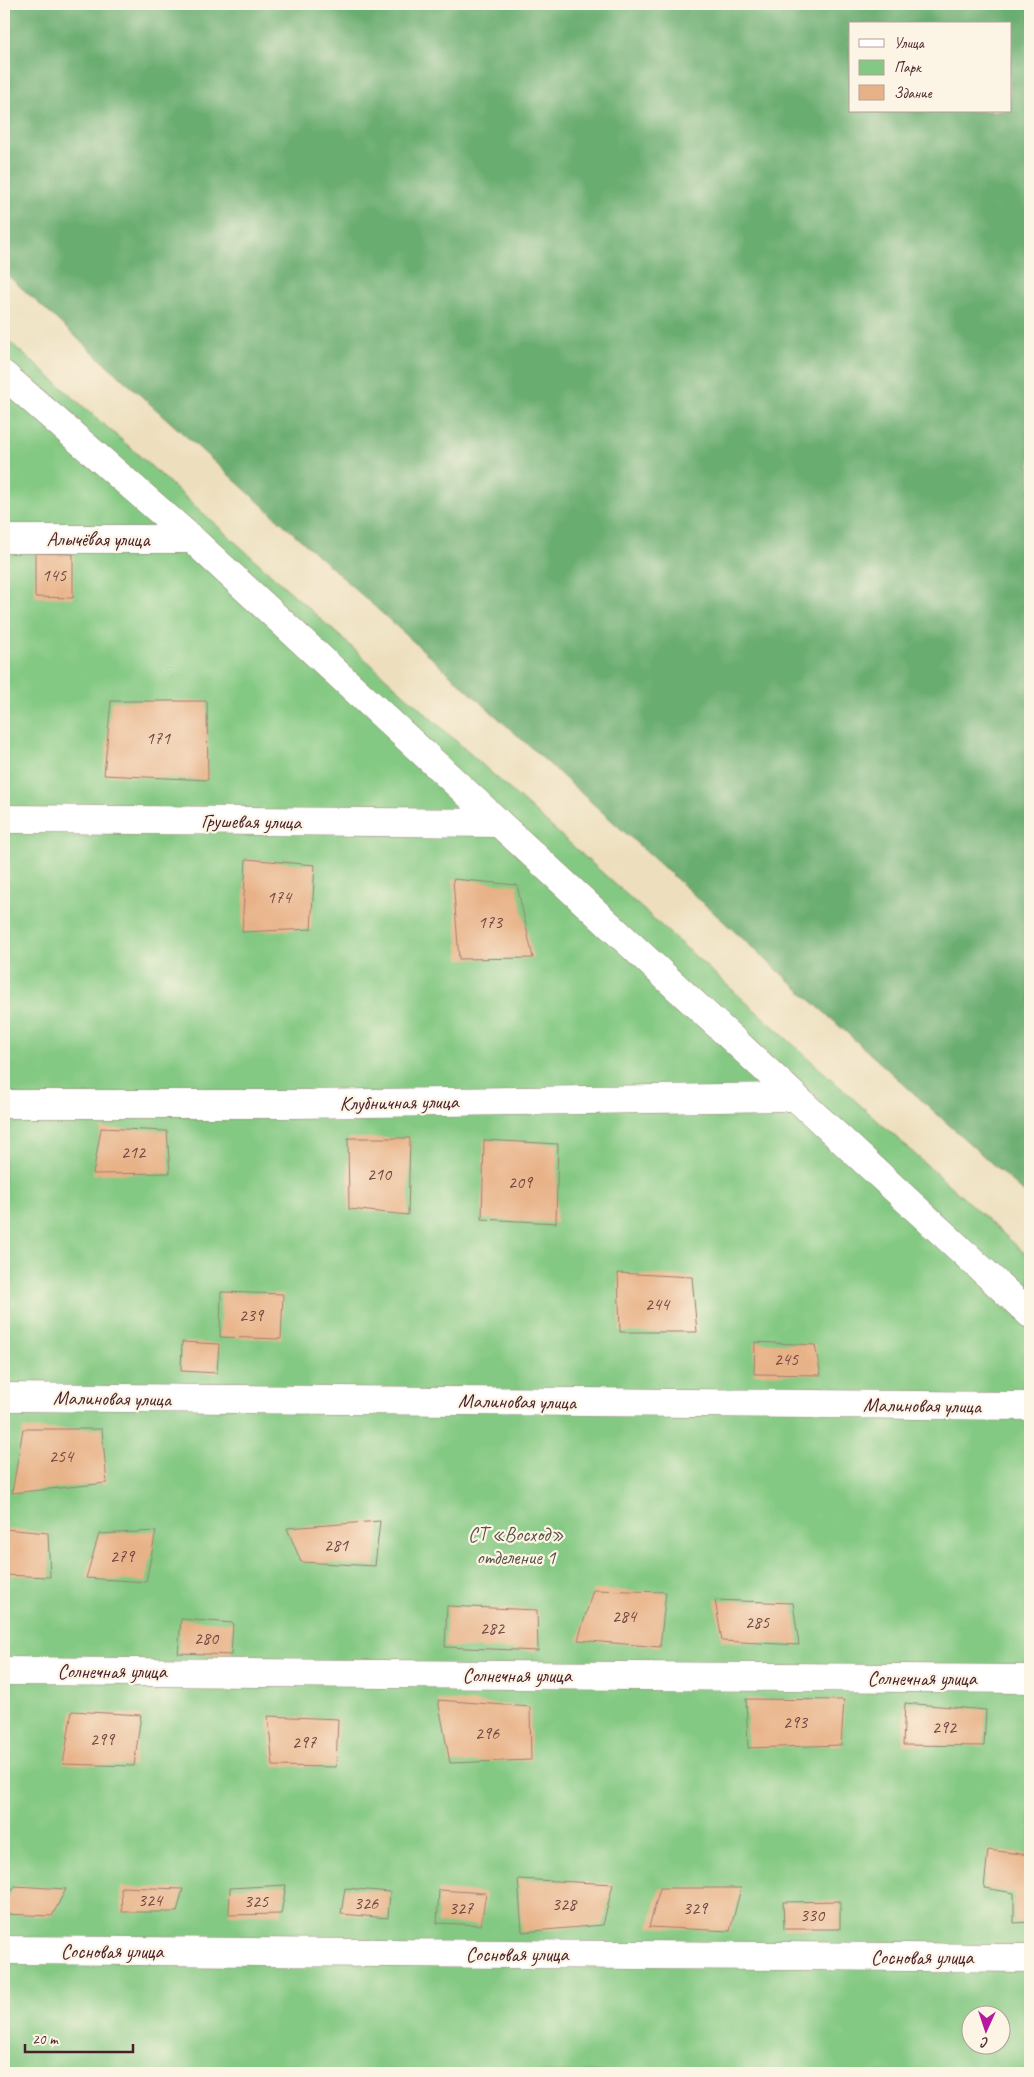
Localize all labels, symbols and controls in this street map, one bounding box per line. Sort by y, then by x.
legend [849,22,1012,112]
text: Улица [894,34,925,53]
text: Парк [894,58,922,77]
text: Здание [894,84,933,103]
street label: Алычёвая улица [47,527,151,552]
house number: 145 [42,564,67,586]
house number: 171 [146,727,171,749]
street label: Грушевая улица [201,808,302,835]
house number: 174 [267,886,293,908]
house number: 173 [478,911,504,933]
street label: Клубничная улица [339,1089,460,1116]
house number: 212 [121,1141,147,1163]
house number: 210 [367,1163,393,1185]
house number: 209 [508,1171,534,1193]
house number: 244 [645,1293,671,1315]
house number: 239 [239,1304,265,1326]
house number: 245 [774,1348,799,1370]
street label: Малиновая улица [53,1385,173,1412]
street label: Малиновая улица [458,1388,578,1415]
street label: Малиновая улица [863,1392,983,1419]
house number: 254 [49,1445,75,1467]
park label: СТ «Восход» отделение 1 [468,1522,564,1570]
house number: 281 [324,1534,349,1556]
house number: 279 [110,1545,136,1567]
house number: 284 [612,1605,638,1627]
house number: 285 [745,1611,770,1633]
house number: 282 [480,1617,506,1639]
house number: 280 [194,1627,220,1649]
street label: Солнечная улица [57,1659,168,1684]
street label: Солнечная улица [462,1663,573,1688]
street label: Солнечная улица [867,1666,978,1691]
house number: 293 [783,1711,809,1733]
house number: 292 [932,1716,958,1738]
house number: 296 [475,1722,500,1744]
house number: 299 [90,1728,116,1750]
house number: 297 [292,1731,317,1753]
house number: 324 [138,1889,164,1911]
house number: 325 [244,1890,269,1912]
house number: 326 [354,1892,379,1914]
house number: 328 [552,1893,578,1915]
house number: 327 [449,1897,474,1919]
house number: 329 [683,1897,709,1919]
house number: 330 [800,1904,826,1926]
street label: Сосновая улица [61,1939,164,1964]
street label: Сосновая улица [466,1942,569,1967]
street label: Сосновая улица [871,1945,974,1970]
north arrow [962,2004,1012,2054]
scale bar [25,2022,132,2054]
text: 20 m [32,2030,59,2049]
text: С [979,2034,989,2051]

